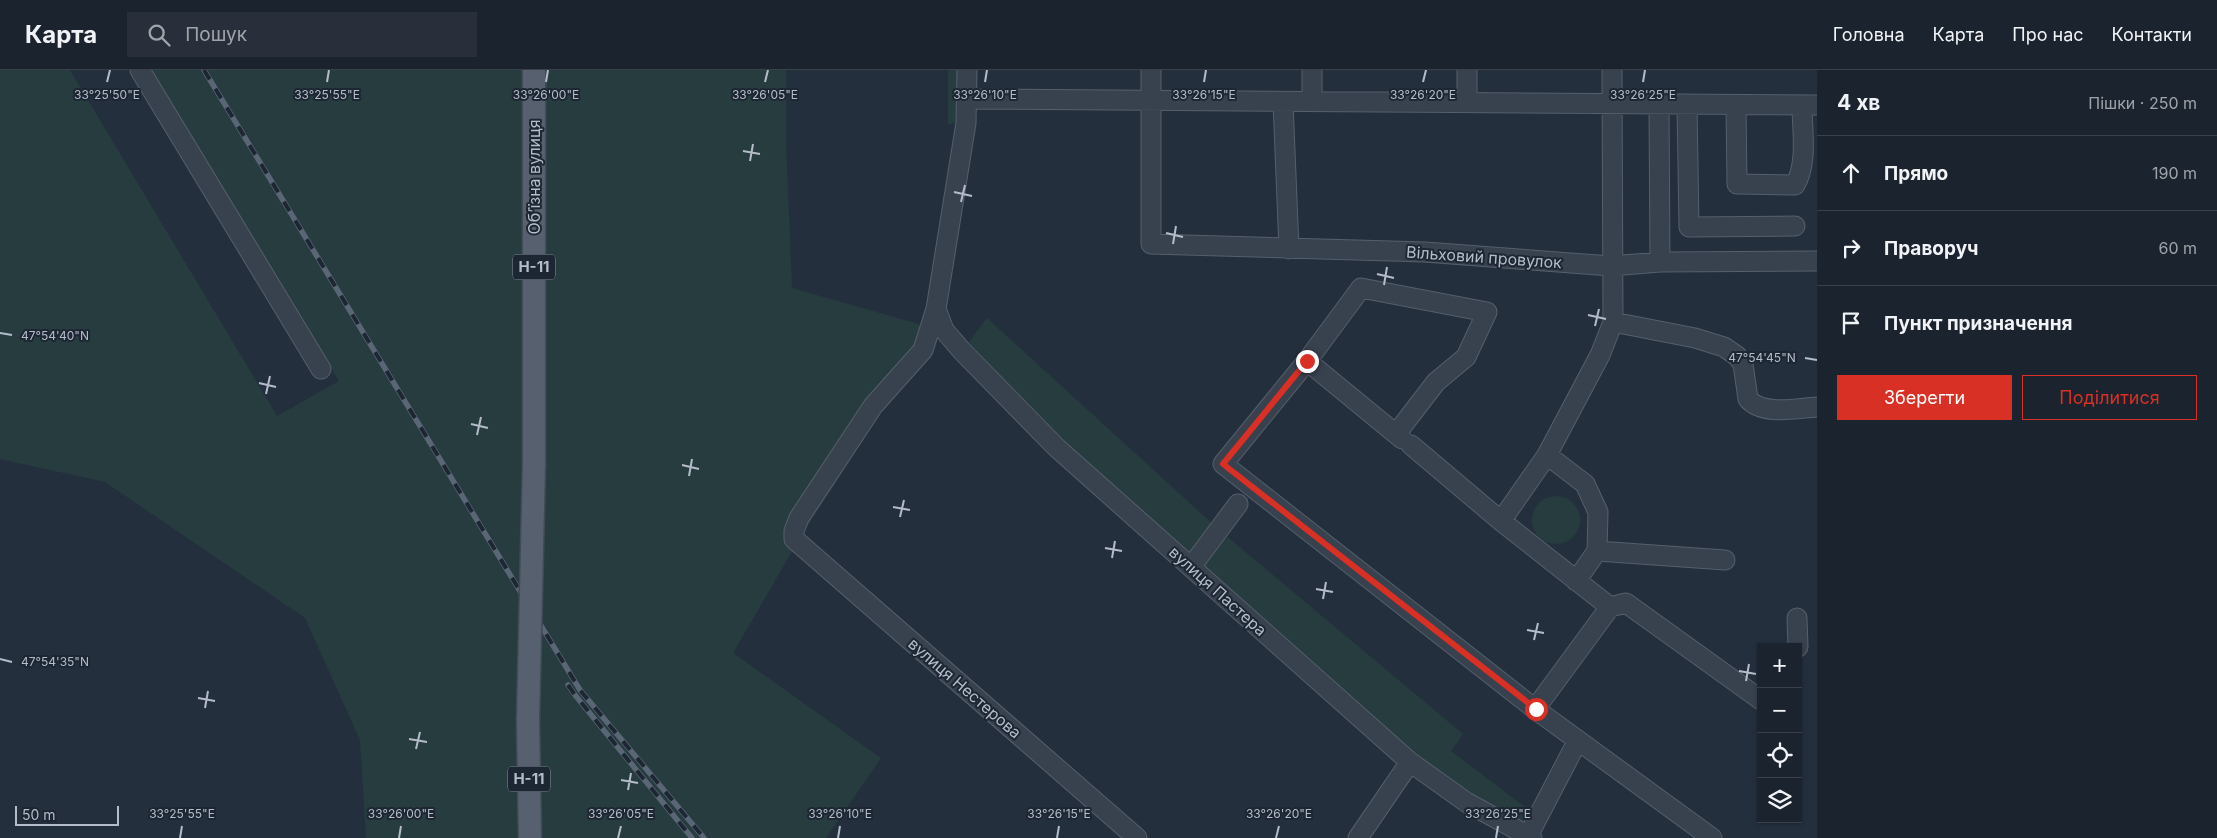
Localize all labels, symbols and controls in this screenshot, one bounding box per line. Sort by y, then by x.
search box [127,12,477,57]
text: Карта [25,20,97,49]
icon: search [145,21,173,49]
text: Пошук [185,23,247,46]
text: Головна [1833,24,1905,45]
text: Карта [1933,24,1984,45]
text: Про нас [2012,24,2084,45]
text: Контакти [2112,24,2192,45]
text: 33°25'50"E [74,87,140,102]
text: 33°25'55"E [294,87,360,102]
text: 33°26'00"E [513,87,579,102]
text: 33°26'05"E [732,87,798,102]
text: 33°26'10"E [953,87,1017,102]
text: 33°26'15"E [1172,87,1236,102]
text: 33°26'20"E [1390,87,1456,102]
text: 33°26'25"E [1610,87,1676,102]
text: 4 хв [1837,90,1880,115]
text: Пішки · 250 m [2088,93,2197,113]
street label: Обʼїзна вулиця [524,120,544,235]
icon: ahead [1837,159,1865,187]
text: Прямо [1884,162,1948,185]
text: 190 m [2152,163,2197,183]
icon: right [1837,234,1865,262]
text: Праворуч [1884,237,1978,260]
text: 60 m [2158,238,2197,258]
street label: Вільховий провулок [1405,242,1563,272]
road number: Н-11 [513,254,555,280]
icon: arrive [1837,309,1865,337]
text: Пункт призначення [1884,312,2072,335]
text: 47°54'40"N [21,328,89,343]
route end [1296,350,1319,373]
text: 47°54'45"N [1728,350,1796,365]
button: Зберегти [1837,375,2012,420]
button: Поділитися [2022,375,2197,420]
street label: вулиця Пастера [1165,542,1271,640]
street label: вулиця Нестерова [904,633,1026,743]
map controls [1757,643,1802,823]
button: + [1757,643,1802,688]
text: 47°54'35"N [21,654,89,669]
button: − [1757,688,1802,733]
route start [1525,698,1548,721]
button: locate [1757,733,1802,778]
road number: Н-11 [508,766,550,792]
button: layers [1757,778,1802,823]
scale bar [15,803,119,826]
text: 50 m [22,806,56,823]
text: 33°25'55"E [149,806,215,821]
text: 33°26'00"E [368,806,434,821]
text: 33°26'05"E [588,806,654,821]
text: 33°26'10"E [808,806,872,821]
text: 33°26'15"E [1027,806,1091,821]
text: 33°26'20"E [1246,806,1312,821]
text: 33°26'25"E [1465,806,1531,821]

